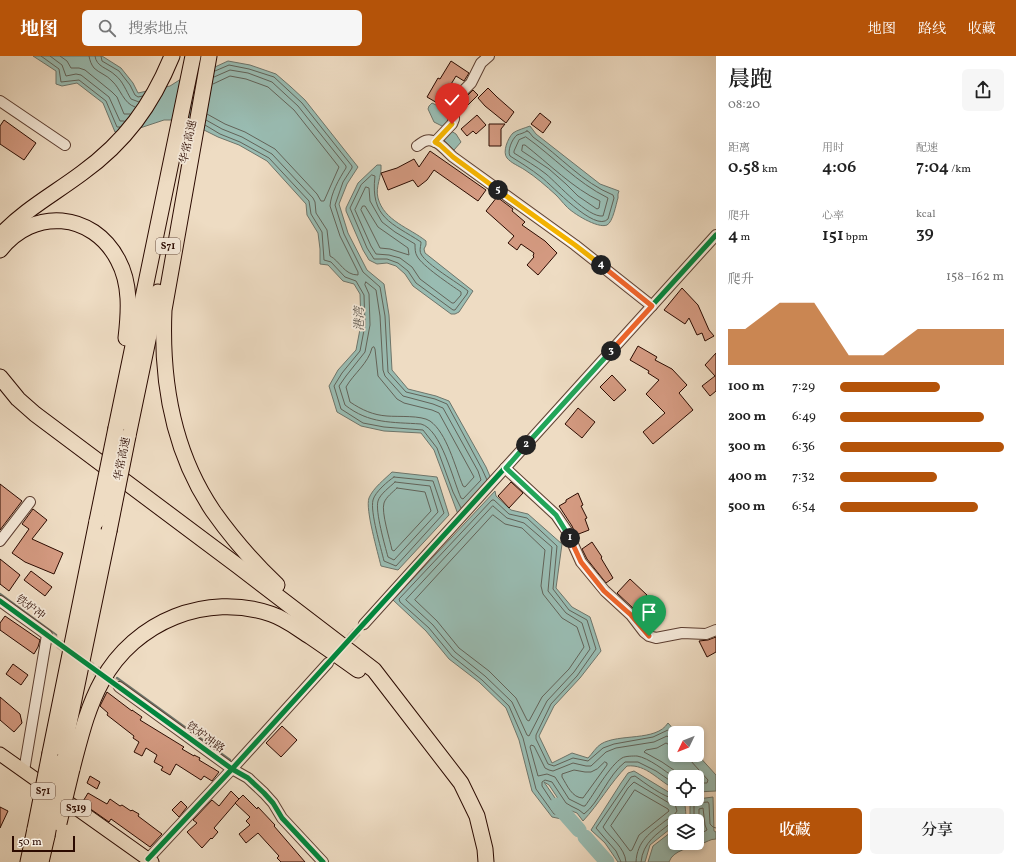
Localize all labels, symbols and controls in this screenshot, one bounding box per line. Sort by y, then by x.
search box [82,10,362,46]
text: 地图 [20,17,58,43]
icon: search [96,17,118,39]
text: 搜索地点 [128,19,188,40]
text: 地图 [868,20,896,39]
text: 路线 [918,20,946,39]
text: 收藏 [968,20,996,39]
text: 晨跑 [728,65,772,96]
button: share [962,69,1004,111]
pin [435,83,469,124]
icon: check [441,89,463,111]
text: 08:20 [728,96,760,114]
street label: 华常高速 [177,119,201,165]
text: 距离 [728,141,750,156]
text: 用时 [822,141,844,156]
text: 配速 [916,141,938,156]
text: 0.58 [728,156,760,179]
text: 4:06 [822,156,856,179]
text: 7:04 [916,156,949,179]
text: km [760,162,778,177]
text: /km [949,162,971,177]
pin: 5 [488,180,508,200]
text: 5 [495,182,501,197]
text: kcal [916,207,936,222]
text: 爬升 [728,209,750,224]
text: 心率 [822,209,844,224]
text: 39 [916,222,934,245]
text: 4 [728,224,738,247]
text: 151 [822,224,844,247]
text: m [738,230,750,245]
text: bpm [844,230,868,245]
road number: S71 [156,238,180,254]
pin: 4 [591,255,611,275]
text: 4 [598,257,604,272]
text: 158–162 m [946,268,1004,286]
text: 爬升 [728,271,754,289]
water label: 港湾 [352,305,368,331]
pin: 3 [601,341,621,361]
text: 3 [608,343,614,358]
text: 100 m [728,378,765,396]
text: 7:29 [792,378,815,396]
text: 200 m [728,408,766,426]
text: 6:49 [792,408,816,426]
pin: 2 [516,435,536,455]
street label: 华常高速 [111,436,135,482]
text: 2 [523,437,529,452]
text: 300 m [728,438,766,456]
text: 6:36 [792,438,815,456]
text: 400 m [728,468,767,486]
text: 7:32 [792,468,815,486]
text: 500 m [728,498,765,516]
text: 6:54 [792,498,816,516]
pin: 1 [560,528,580,548]
text: 1 [568,530,572,545]
street label: 铁炉冲 [12,592,48,624]
pin [632,595,666,636]
icon: arrive [638,601,660,623]
street label: 铁炉冲路 [183,719,227,757]
north arrow [668,726,704,762]
map controls [668,726,704,850]
button: locate [668,770,704,806]
road number: S71 [31,783,55,799]
road number: S319 [61,800,91,816]
button: 收藏 [728,808,862,854]
button: 分享 [870,808,1004,854]
button: layers [668,814,704,850]
scale bar [12,834,75,853]
text: 50 m [18,835,42,850]

